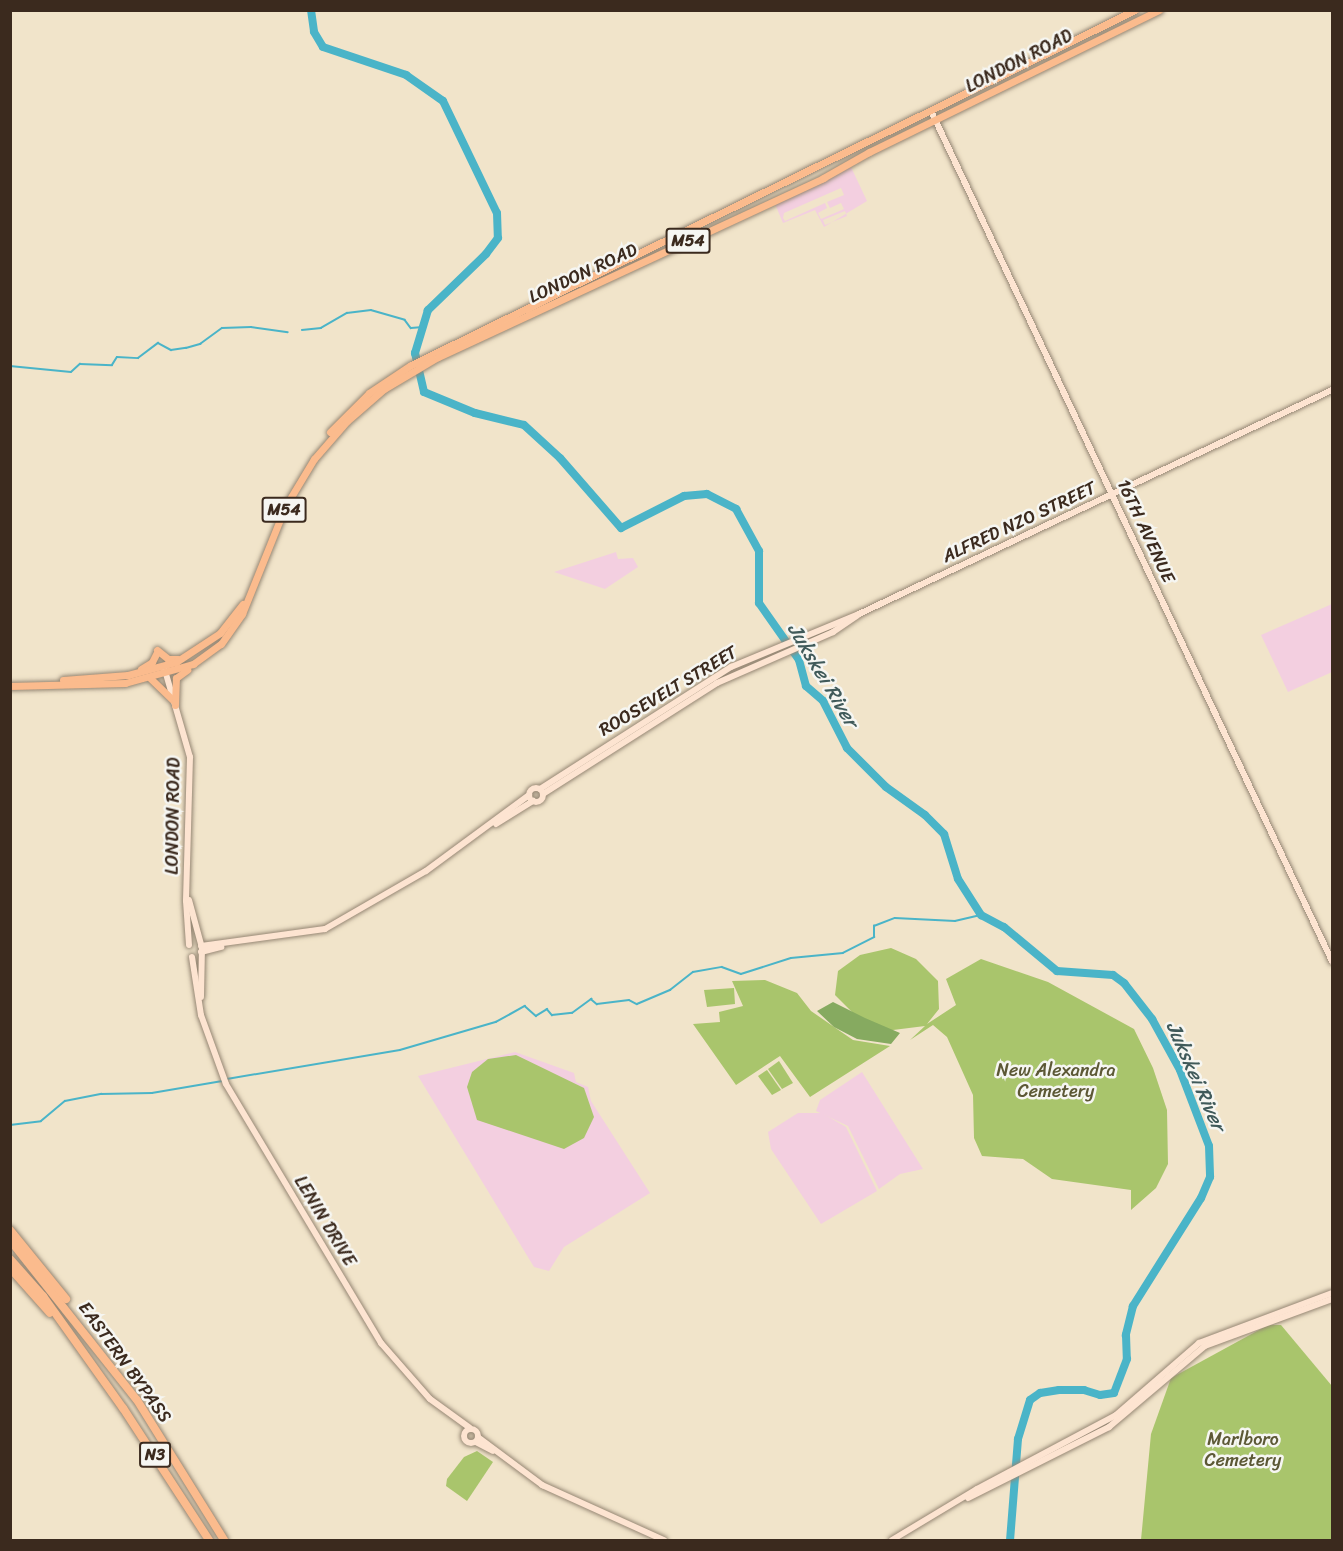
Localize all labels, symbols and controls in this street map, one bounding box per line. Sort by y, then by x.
street label: LONDON ROAD [962,25,1076,97]
road number: M54 [666,228,710,254]
street label: LONDON ROAD [525,238,641,308]
street label: 16TH AVENUE [1113,476,1179,586]
street label: ALFRED NZO STREET [939,477,1099,567]
road number: M54 [262,497,306,523]
water label: Jukskei River [783,619,863,731]
street label: ROOSEVELT STREET [594,641,742,741]
street label: LONDON ROAD [161,757,185,875]
water label: Jukskei River [1161,1018,1231,1134]
park label: New Alexandra Cemetery [997,1060,1115,1102]
street label: LENIN DRIVE [289,1171,361,1271]
street label: EASTERN BYPASS [73,1296,177,1428]
park label: Marlboro Cemetery [1205,1429,1281,1472]
road number: N3 [138,1442,172,1468]

